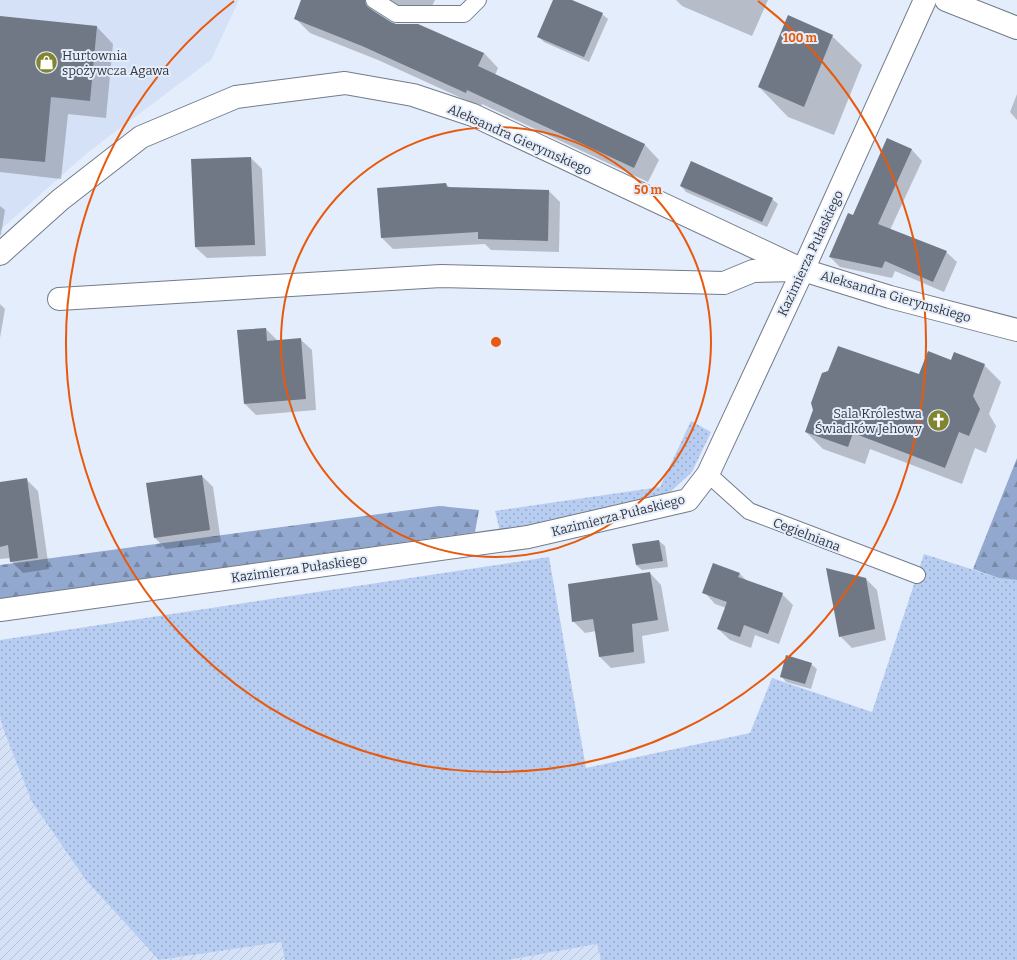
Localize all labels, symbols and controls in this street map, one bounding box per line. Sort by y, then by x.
text: 100 m [783,31,818,45]
place label: Hurtownia spożywcza Agawa [62,48,169,78]
shop icon: Hurtownia spożywcza Agawa [34,49,60,75]
street label: Aleksandra Gierymskiego [446,101,594,178]
text: 50 m [634,183,662,197]
street label: Kazimierza Pułaskiego [775,188,846,318]
street label: Aleksandra Gierymskiego [819,268,973,325]
centre of rings [489,335,503,349]
place label: Sala Królestwa Świadków Jehowy [815,406,922,436]
church icon: Sala Królestwa Świadków Jehowy [925,407,951,433]
street label: Kazimierza Pułaskiego [550,492,686,539]
street label: Cegielniana [771,515,843,554]
street label: Kazimierza Pułaskiego [230,552,368,585]

